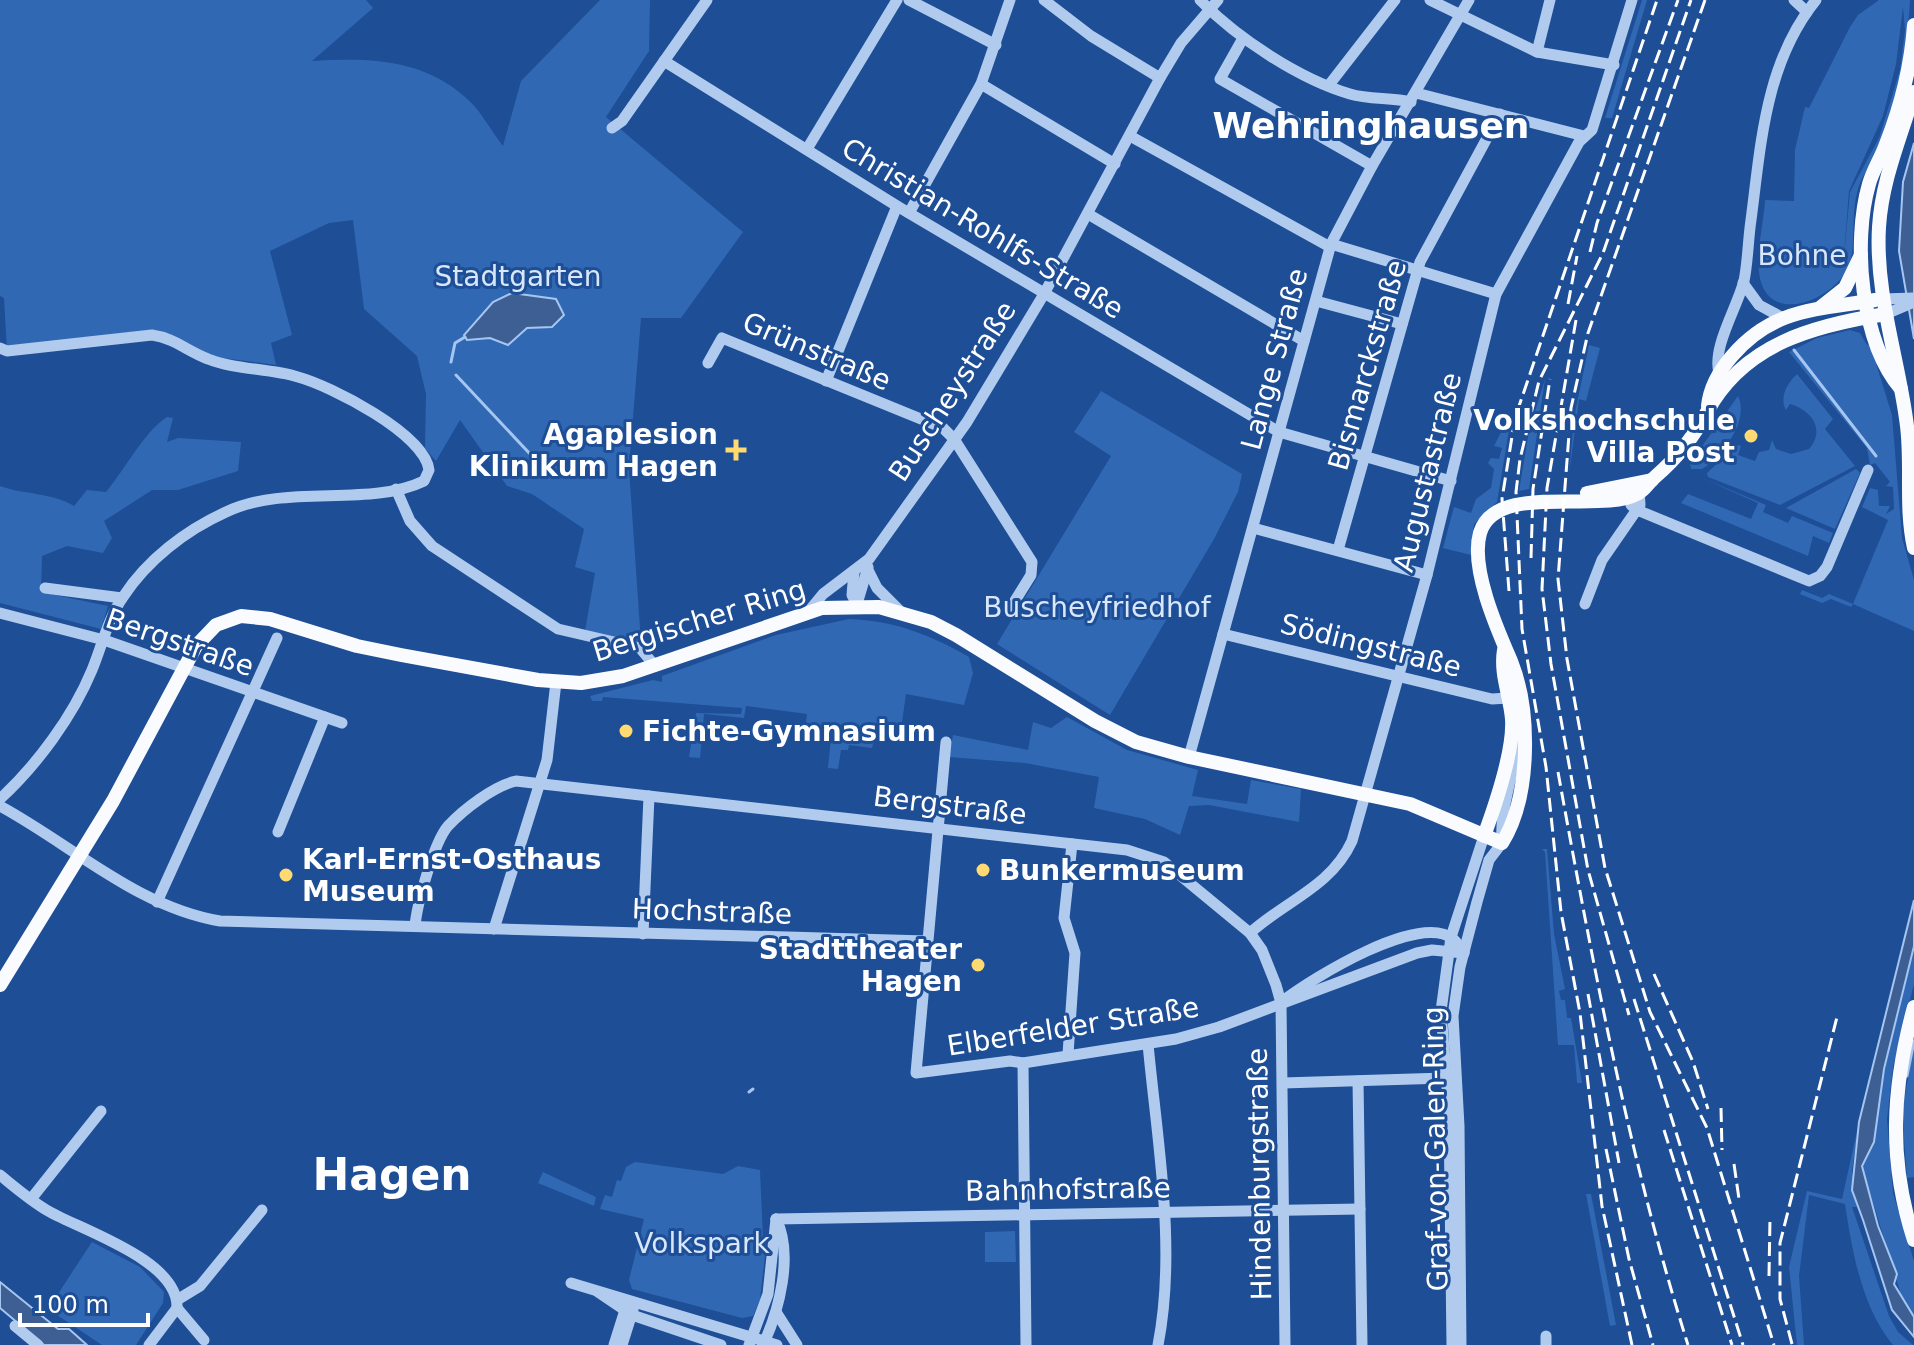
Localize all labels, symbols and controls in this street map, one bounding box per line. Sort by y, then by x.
district label: Wehringhausen [1213,105,1530,146]
street label: Christian-Rohlfs-Straße [836,131,1130,326]
park label: Bohne [1757,239,1847,272]
street label: Bismarckstraße [1322,256,1413,474]
park label: Stadtgarten [434,260,602,293]
street label: Lange Straße [1234,265,1315,454]
street label: Buscheystraße [882,295,1023,487]
street label: Grünstraße [738,305,896,397]
street label: Augustastraße [1387,369,1468,575]
place label: Volkshochschule Villa Post [1473,404,1735,469]
place label: Agaplesion Klinikum Hagen [469,418,718,483]
marker: Volkshochschule Villa Post [1742,427,1760,445]
marker: Agaplesion Klinikum Hagen [725,439,747,461]
street label: Bergischer Ring [589,572,810,669]
park label: Buscheyfriedhof [983,591,1212,624]
street label: Bergstraße [102,602,258,683]
street label: Södingstraße [1277,607,1465,684]
place label: Fichte-Gymnasium [642,715,936,748]
marker: Fichte-Gymnasium [617,722,635,740]
street label: Bergstraße [871,780,1029,831]
place label: Karl-Ernst-Osthaus Museum [302,843,601,908]
place label: Bunkermuseum [999,854,1245,887]
marker: Bunkermuseum [974,861,992,879]
marker: Karl-Ernst-Osthaus Museum [277,866,295,884]
street label: Hochstraße [631,892,793,931]
place label: Stadttheater Hagen [759,933,962,998]
marker: Stadttheater Hagen [969,956,987,974]
street label: Elberfelder Straße [945,990,1201,1063]
street label: Graf-von-Galen-Ring [1417,1006,1454,1292]
street label: Hindenburgstraße [1241,1047,1278,1301]
district label: Hagen [312,1149,472,1200]
street label: Bahnhofstraße [965,1171,1171,1208]
park label: Volkspark [634,1227,770,1260]
scale bar [20,1277,148,1327]
text: 100 m [32,1291,109,1319]

